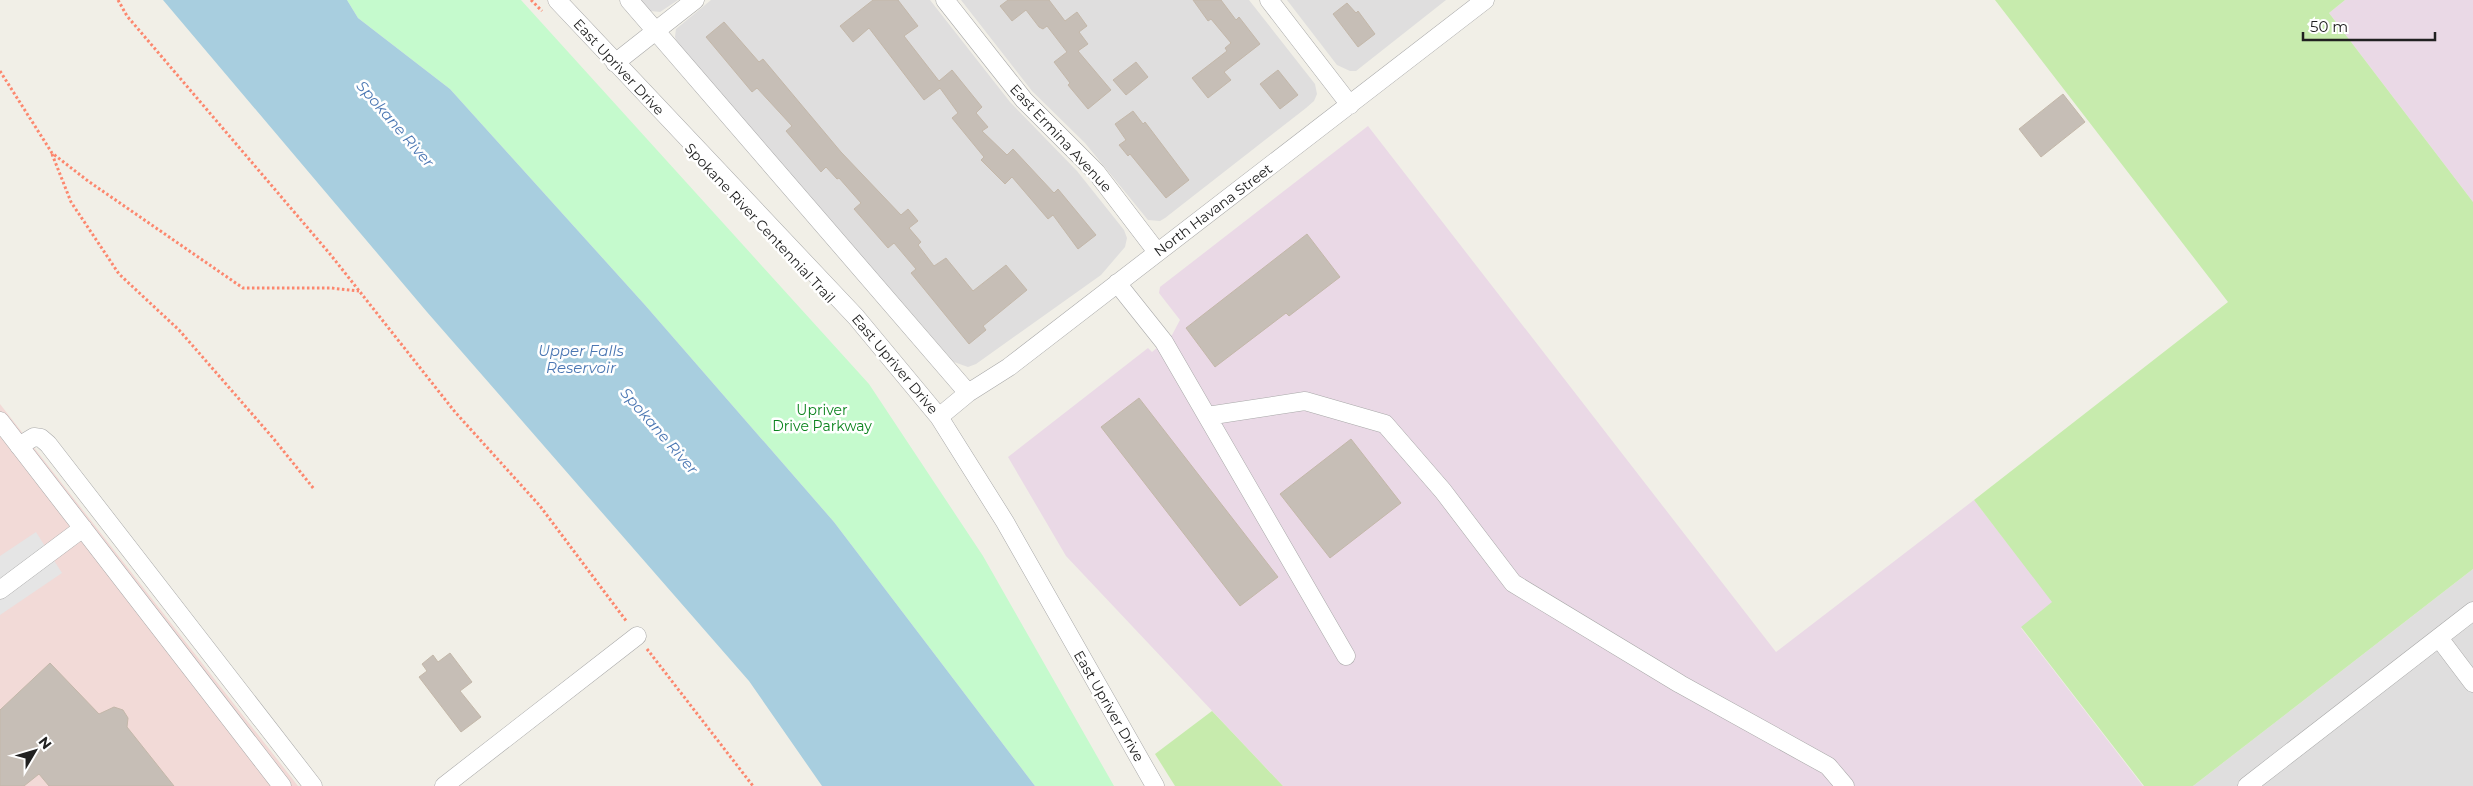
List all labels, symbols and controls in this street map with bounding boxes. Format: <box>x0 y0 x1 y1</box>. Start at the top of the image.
scale bar <box>2303 10 2436 42</box>
street label: East Upriver Drive <box>570 15 668 119</box>
text: 50 m <box>2310 17 2348 36</box>
water label: Spokane River <box>353 76 439 172</box>
street label: East Ermina Avenue <box>1006 80 1116 196</box>
street label: Spokane River Centennial Trail <box>681 139 839 307</box>
street label: North Havana Street <box>1150 159 1276 260</box>
street label: East Upriver Drive <box>848 310 942 418</box>
water label: Upper Falls Reservoir <box>538 341 625 377</box>
water label: Spokane River <box>617 383 703 479</box>
park label: Upriver Drive Parkway <box>772 401 872 435</box>
street label: East Upriver Drive <box>1070 647 1148 765</box>
north arrow <box>10 726 60 776</box>
text: N <box>35 733 56 753</box>

